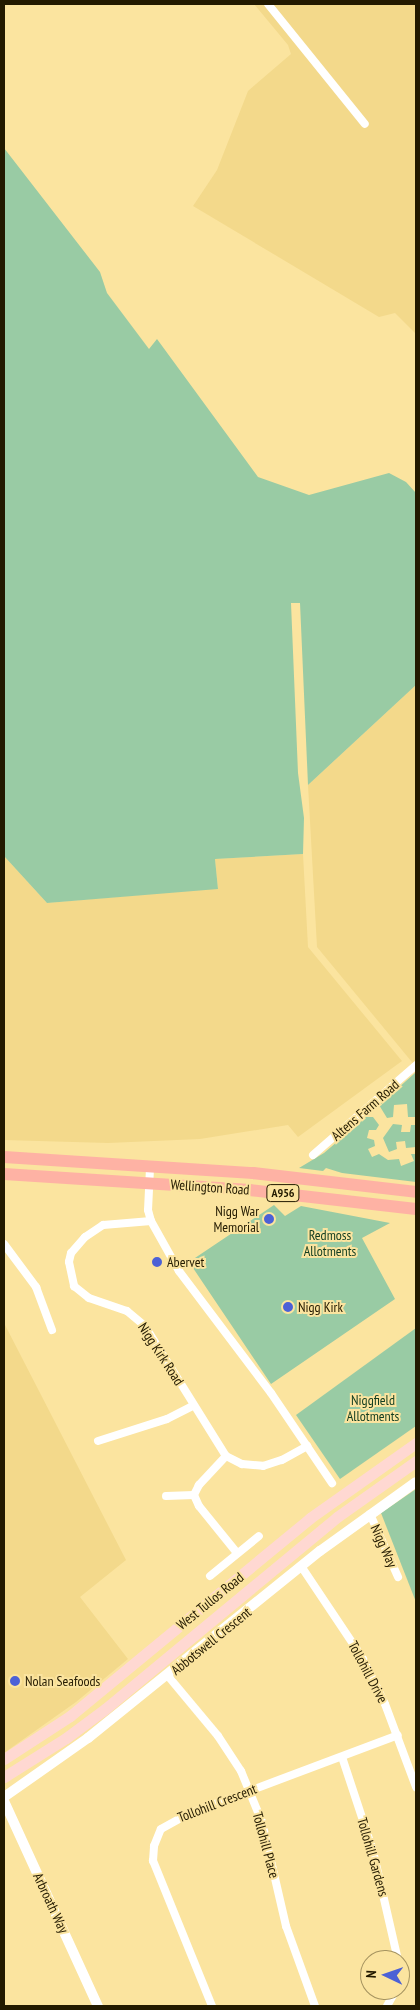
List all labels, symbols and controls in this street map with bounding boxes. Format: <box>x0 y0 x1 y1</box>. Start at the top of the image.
street label: Altens Farm Road <box>328 1076 402 1144</box>
street label: Wellington Road <box>170 1176 250 1198</box>
road number: A956 <box>266 1184 300 1202</box>
place label: Nigg War Memorial <box>213 1203 259 1236</box>
marker: Nigg War Memorial <box>263 1213 275 1225</box>
park label: Redmoss Allotments <box>304 1227 356 1260</box>
place label: Abervet <box>167 1254 204 1270</box>
marker: Abervet <box>151 1256 163 1268</box>
place label: Nigg Kirk <box>298 1299 343 1315</box>
marker: Nigg Kirk <box>282 1301 294 1313</box>
street label: Nigg Kirk Road <box>134 1319 188 1389</box>
park label: Niggfield Allotments <box>347 1392 399 1424</box>
street label: Nigg Way <box>367 1522 401 1570</box>
street label: West Tullos Road <box>173 1569 247 1633</box>
street label: Abbotswell Crescent <box>168 1604 254 1678</box>
street label: Tollohill Drive <box>345 1638 391 1706</box>
place label: Nolan Seafoods <box>25 1673 100 1689</box>
marker: Nolan Seafoods <box>9 1675 21 1687</box>
street label: Tollohill Crescent <box>175 1780 259 1826</box>
street label: Tollohill Place <box>249 1810 283 1880</box>
street label: Tollohill Gardens <box>354 1816 392 1898</box>
street label: Arbroath Way <box>30 1870 72 1936</box>
north arrow <box>360 1950 410 2000</box>
text: N <box>362 1970 380 1979</box>

